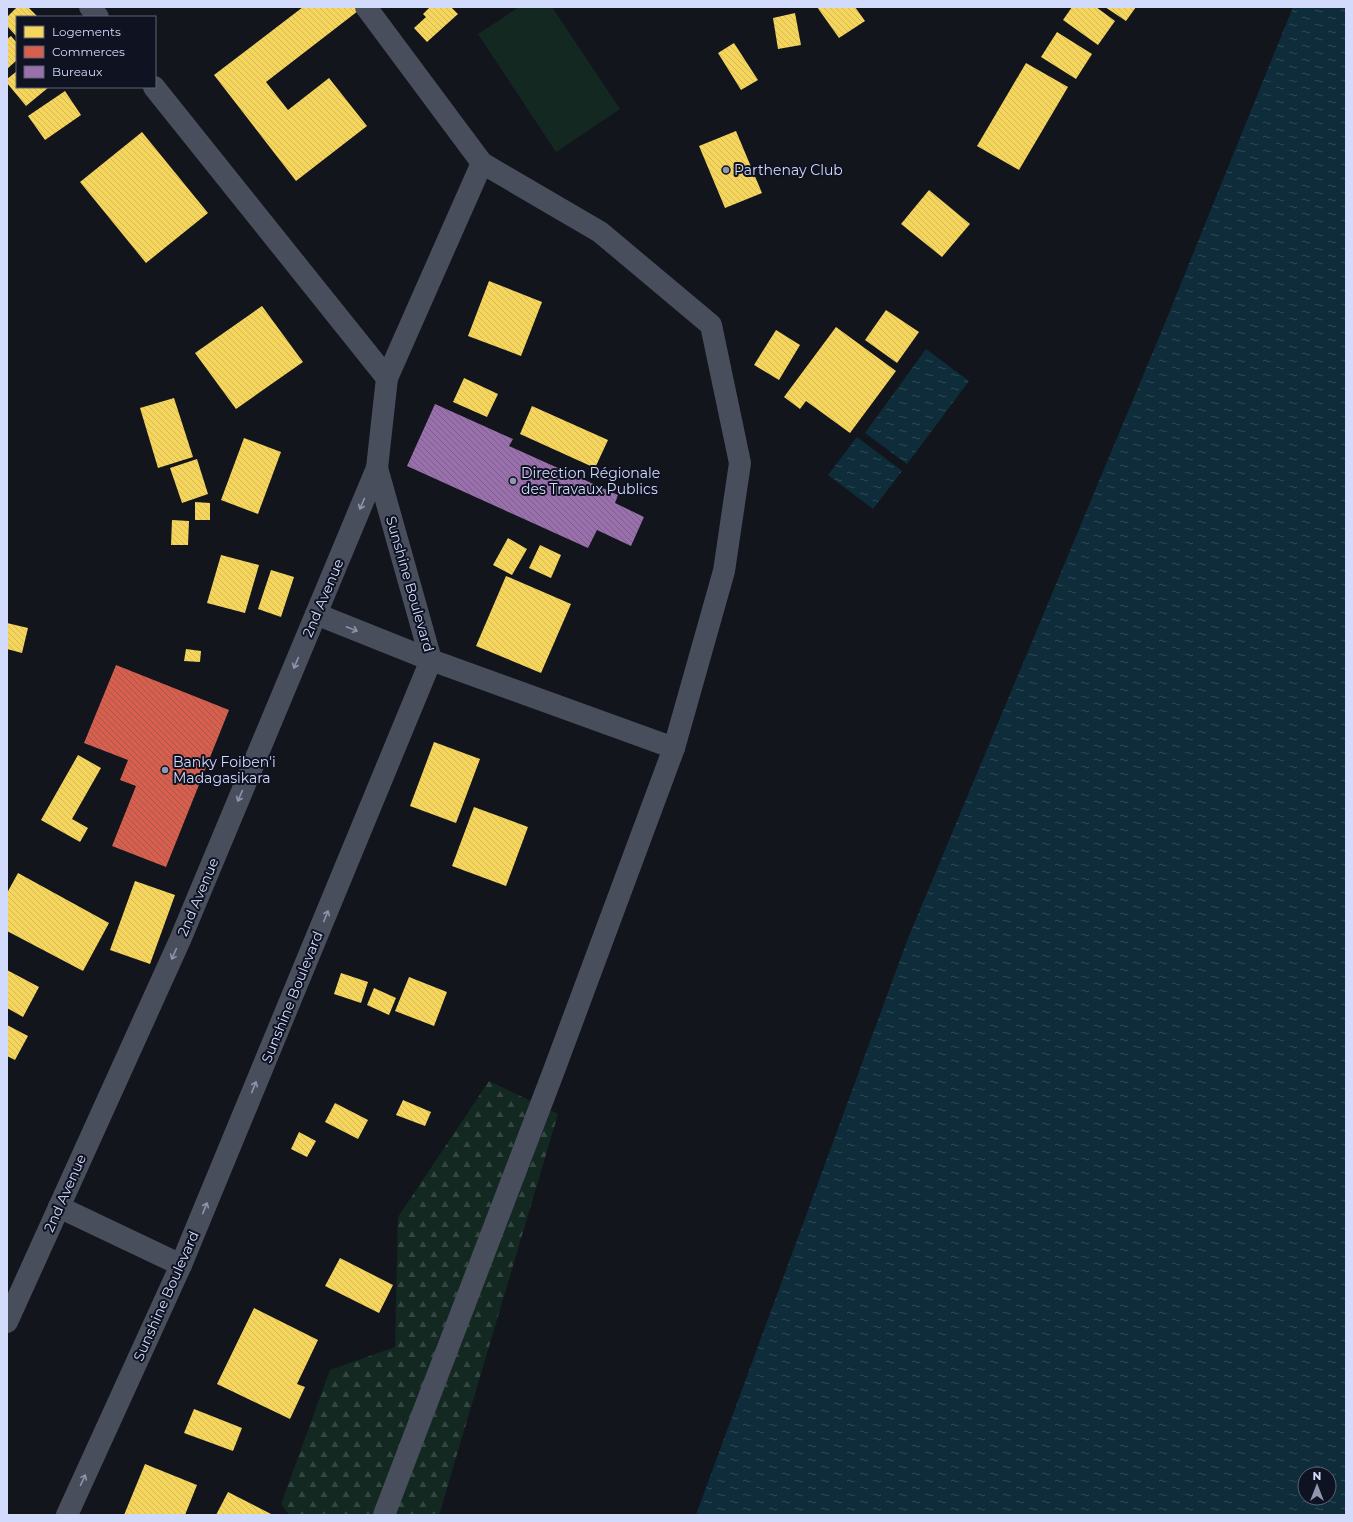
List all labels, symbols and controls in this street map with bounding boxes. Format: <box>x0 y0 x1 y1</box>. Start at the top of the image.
legend <box>16 16 156 88</box>
text: Logements <box>52 24 121 39</box>
text: Commerces <box>52 44 125 59</box>
text: Bureaux <box>52 64 103 79</box>
place label: Parthenay Club <box>734 161 843 179</box>
marker: Parthenay Club <box>721 165 731 175</box>
place label: Direction Régionale des Travaux Publics <box>521 464 660 498</box>
marker: Direction Régionale des Travaux Publics <box>508 476 518 486</box>
one-way arrow <box>358 498 366 510</box>
street label: Sunshine Boulevard <box>382 514 438 654</box>
street label: 2nd Avenue <box>298 556 348 640</box>
one-way arrow <box>346 625 358 633</box>
one-way arrow <box>292 656 299 668</box>
place label: Banky Foiben'i Madagasikara <box>173 753 276 787</box>
marker: Banky Foiben'i Madagasikara <box>160 765 170 775</box>
one-way arrow <box>236 789 244 801</box>
street label: 2nd Avenue <box>173 855 223 939</box>
one-way arrow <box>322 910 330 922</box>
street label: Sunshine Boulevard <box>257 929 327 1065</box>
one-way arrow <box>169 948 177 960</box>
one-way arrow <box>251 1082 259 1094</box>
street label: 2nd Avenue <box>40 1151 90 1235</box>
one-way arrow <box>201 1202 209 1214</box>
street label: Sunshine Boulevard <box>129 1228 203 1364</box>
north arrow <box>1297 1466 1337 1506</box>
text: N <box>1313 1469 1321 1483</box>
one-way arrow <box>80 1474 87 1486</box>

